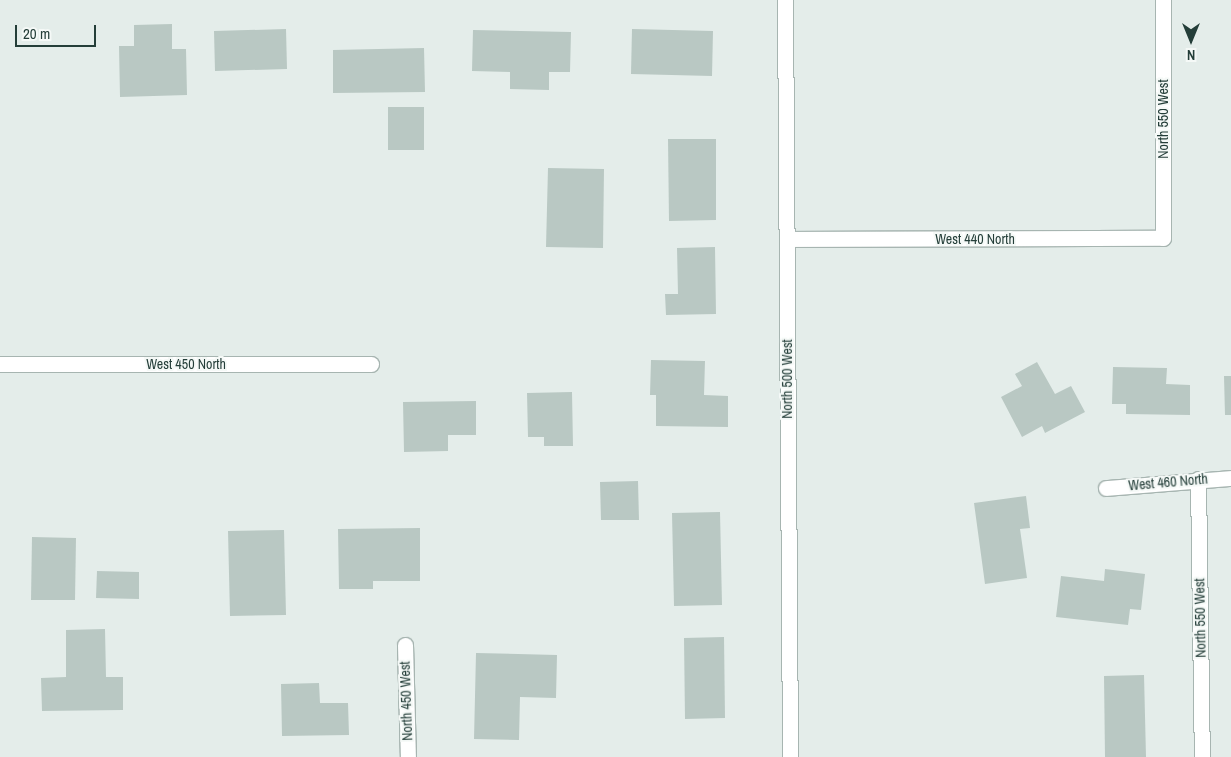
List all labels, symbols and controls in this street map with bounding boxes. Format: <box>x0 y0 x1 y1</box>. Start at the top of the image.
scale bar <box>18 15 99 47</box>
north arrow <box>1166 15 1216 65</box>
text: 20 m <box>23 23 50 44</box>
text: N <box>1187 46 1195 64</box>
street label: North 550 West <box>1155 79 1171 159</box>
street label: West 440 North <box>935 231 1015 247</box>
street label: North 500 West <box>779 339 795 419</box>
street label: West 450 North <box>146 356 226 372</box>
street label: West 460 North <box>1128 470 1208 494</box>
street label: North 550 West <box>1191 578 1209 658</box>
street label: North 450 West <box>396 661 416 741</box>

